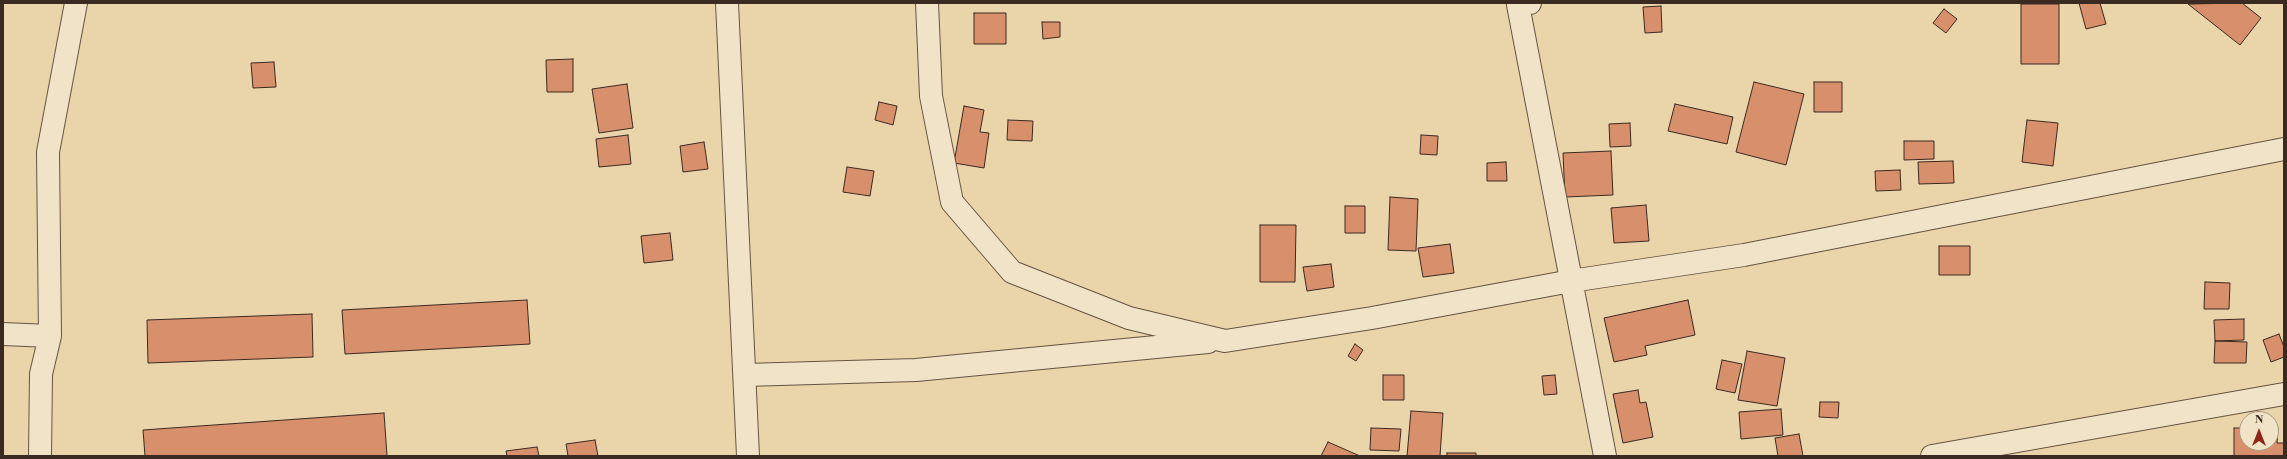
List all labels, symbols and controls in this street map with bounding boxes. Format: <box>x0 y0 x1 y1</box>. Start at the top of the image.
north arrow <box>2239 411 2279 451</box>
text: N <box>2255 413 2263 427</box>

